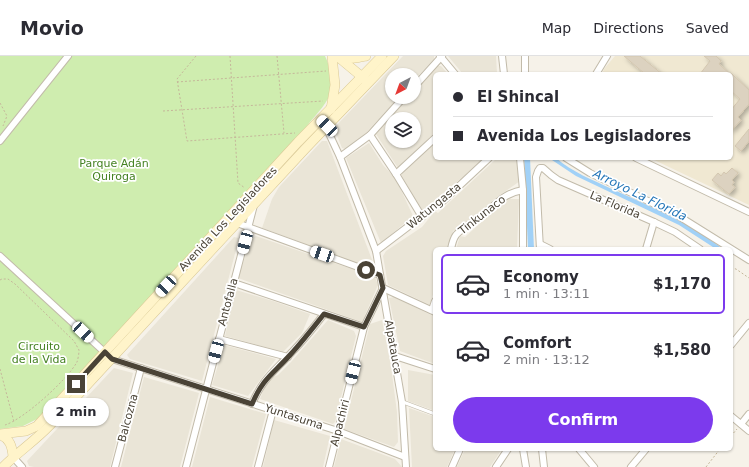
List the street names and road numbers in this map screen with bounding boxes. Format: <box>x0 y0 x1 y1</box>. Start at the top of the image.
street label: Avenida Los Legisladores <box>176 164 280 274</box>
street label: Watungasta <box>404 180 464 232</box>
street label: La Florida <box>588 188 642 222</box>
street label: Tinkunaco <box>455 193 508 238</box>
street label: Antofalla <box>215 277 241 327</box>
street label: Alpatauca <box>382 319 404 375</box>
street label: Balcozna <box>115 392 141 444</box>
street label: Alpachiri <box>328 398 352 448</box>
street label: Yuntasuma <box>262 401 325 433</box>

